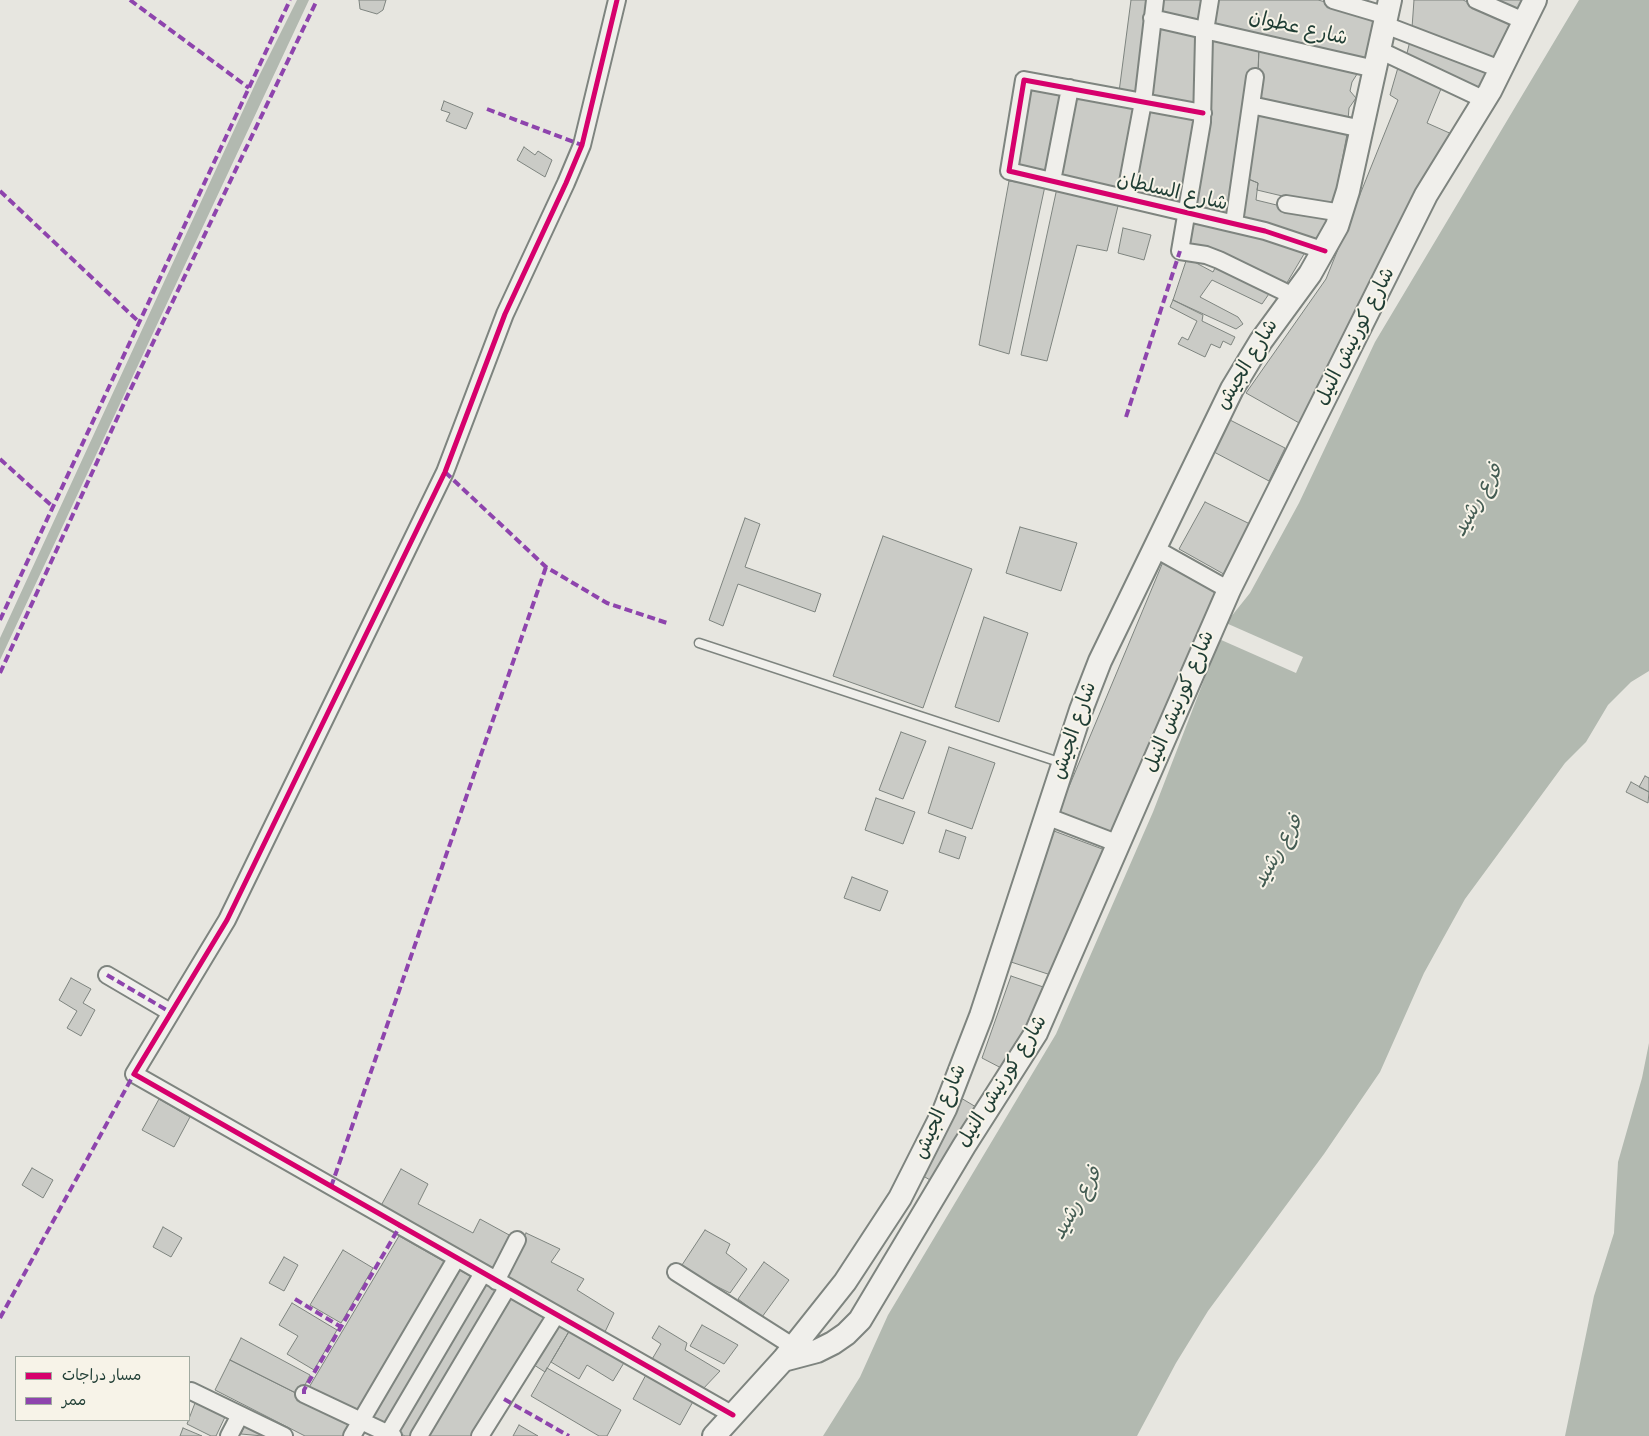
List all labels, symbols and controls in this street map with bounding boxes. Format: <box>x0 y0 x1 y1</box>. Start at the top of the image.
street label: شارع عطوان <box>1246 6 1350 52</box>
street label: شارع السلطان <box>1114 169 1230 217</box>
street label: شارع كورنيش النيل <box>1311 264 1401 410</box>
street label: شارع الجيش <box>1212 315 1284 415</box>
water label: فرع رشيد <box>1448 460 1510 542</box>
street label: شارع كورنيش النيل <box>1139 627 1221 777</box>
street label: شارع الجيش <box>1047 679 1103 783</box>
water label: فرع رشيد <box>1248 811 1310 893</box>
street label: شارع كورنيش النيل <box>953 1011 1053 1153</box>
street label: شارع الجيش <box>909 1061 973 1163</box>
water label: فرع رشيد <box>1047 1163 1109 1245</box>
legend <box>15 1356 190 1421</box>
text: مسار دراجات <box>62 1366 141 1386</box>
text: ممر <box>62 1391 86 1411</box>

